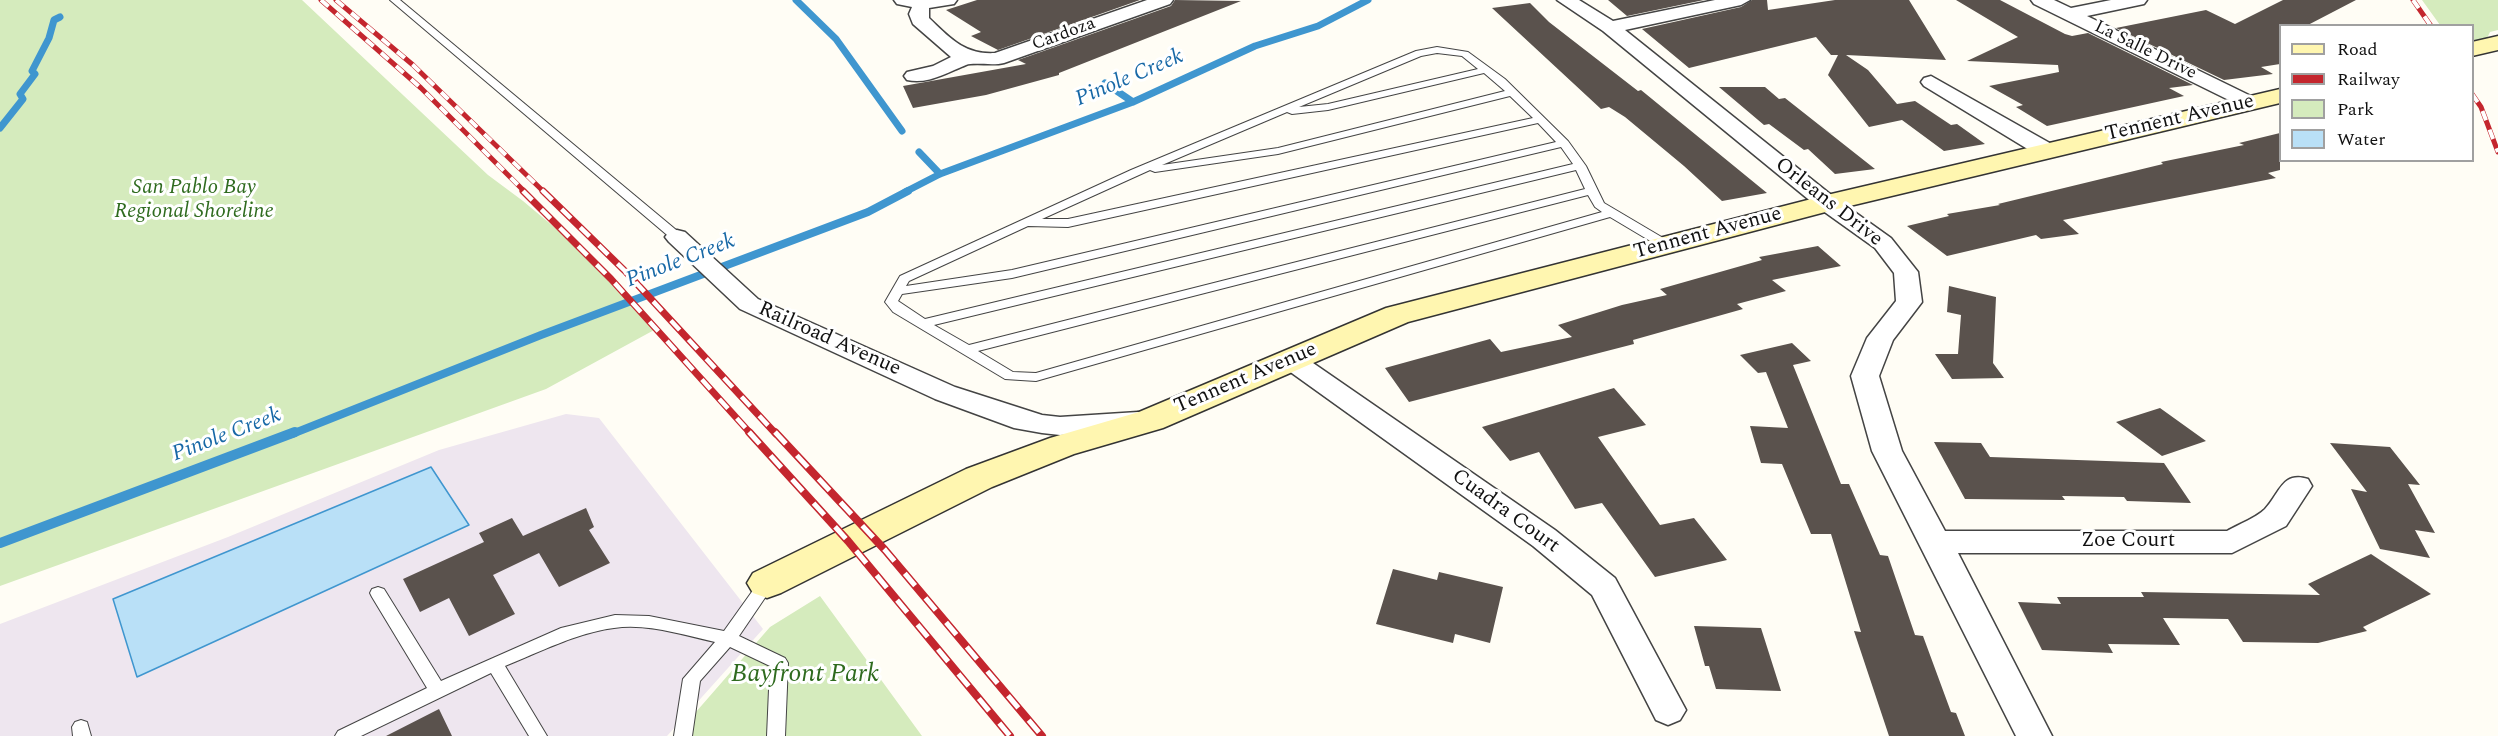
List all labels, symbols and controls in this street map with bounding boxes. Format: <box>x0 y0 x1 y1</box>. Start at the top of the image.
street label: Cardoza <box>1029 14 1099 56</box>
street label: La Salle Drive <box>2090 17 2200 85</box>
legend <box>2279 24 2474 162</box>
text: Road <box>2337 36 2378 63</box>
water label: Pinole Creek <box>1072 44 1188 114</box>
text: Railway <box>2337 66 2400 93</box>
street label: Tennent Avenue <box>2103 90 2257 148</box>
text: Park <box>2337 96 2374 123</box>
text: Water <box>2337 126 2385 153</box>
street label: Orleans Drive <box>1769 153 1887 253</box>
park label: San Pablo Bay Regional Shoreline <box>114 176 274 226</box>
street label: Tennent Avenue <box>1631 202 1785 266</box>
water label: Pinole Creek <box>623 229 739 295</box>
street label: Railroad Avenue <box>754 297 904 383</box>
street label: Tennent Avenue <box>1171 338 1321 420</box>
water label: Pinole Creek <box>169 403 285 469</box>
street label: Cuadra Court <box>1446 464 1564 560</box>
street label: Zoe Court <box>2081 529 2175 555</box>
park label: Bayfront Park <box>731 660 879 692</box>

